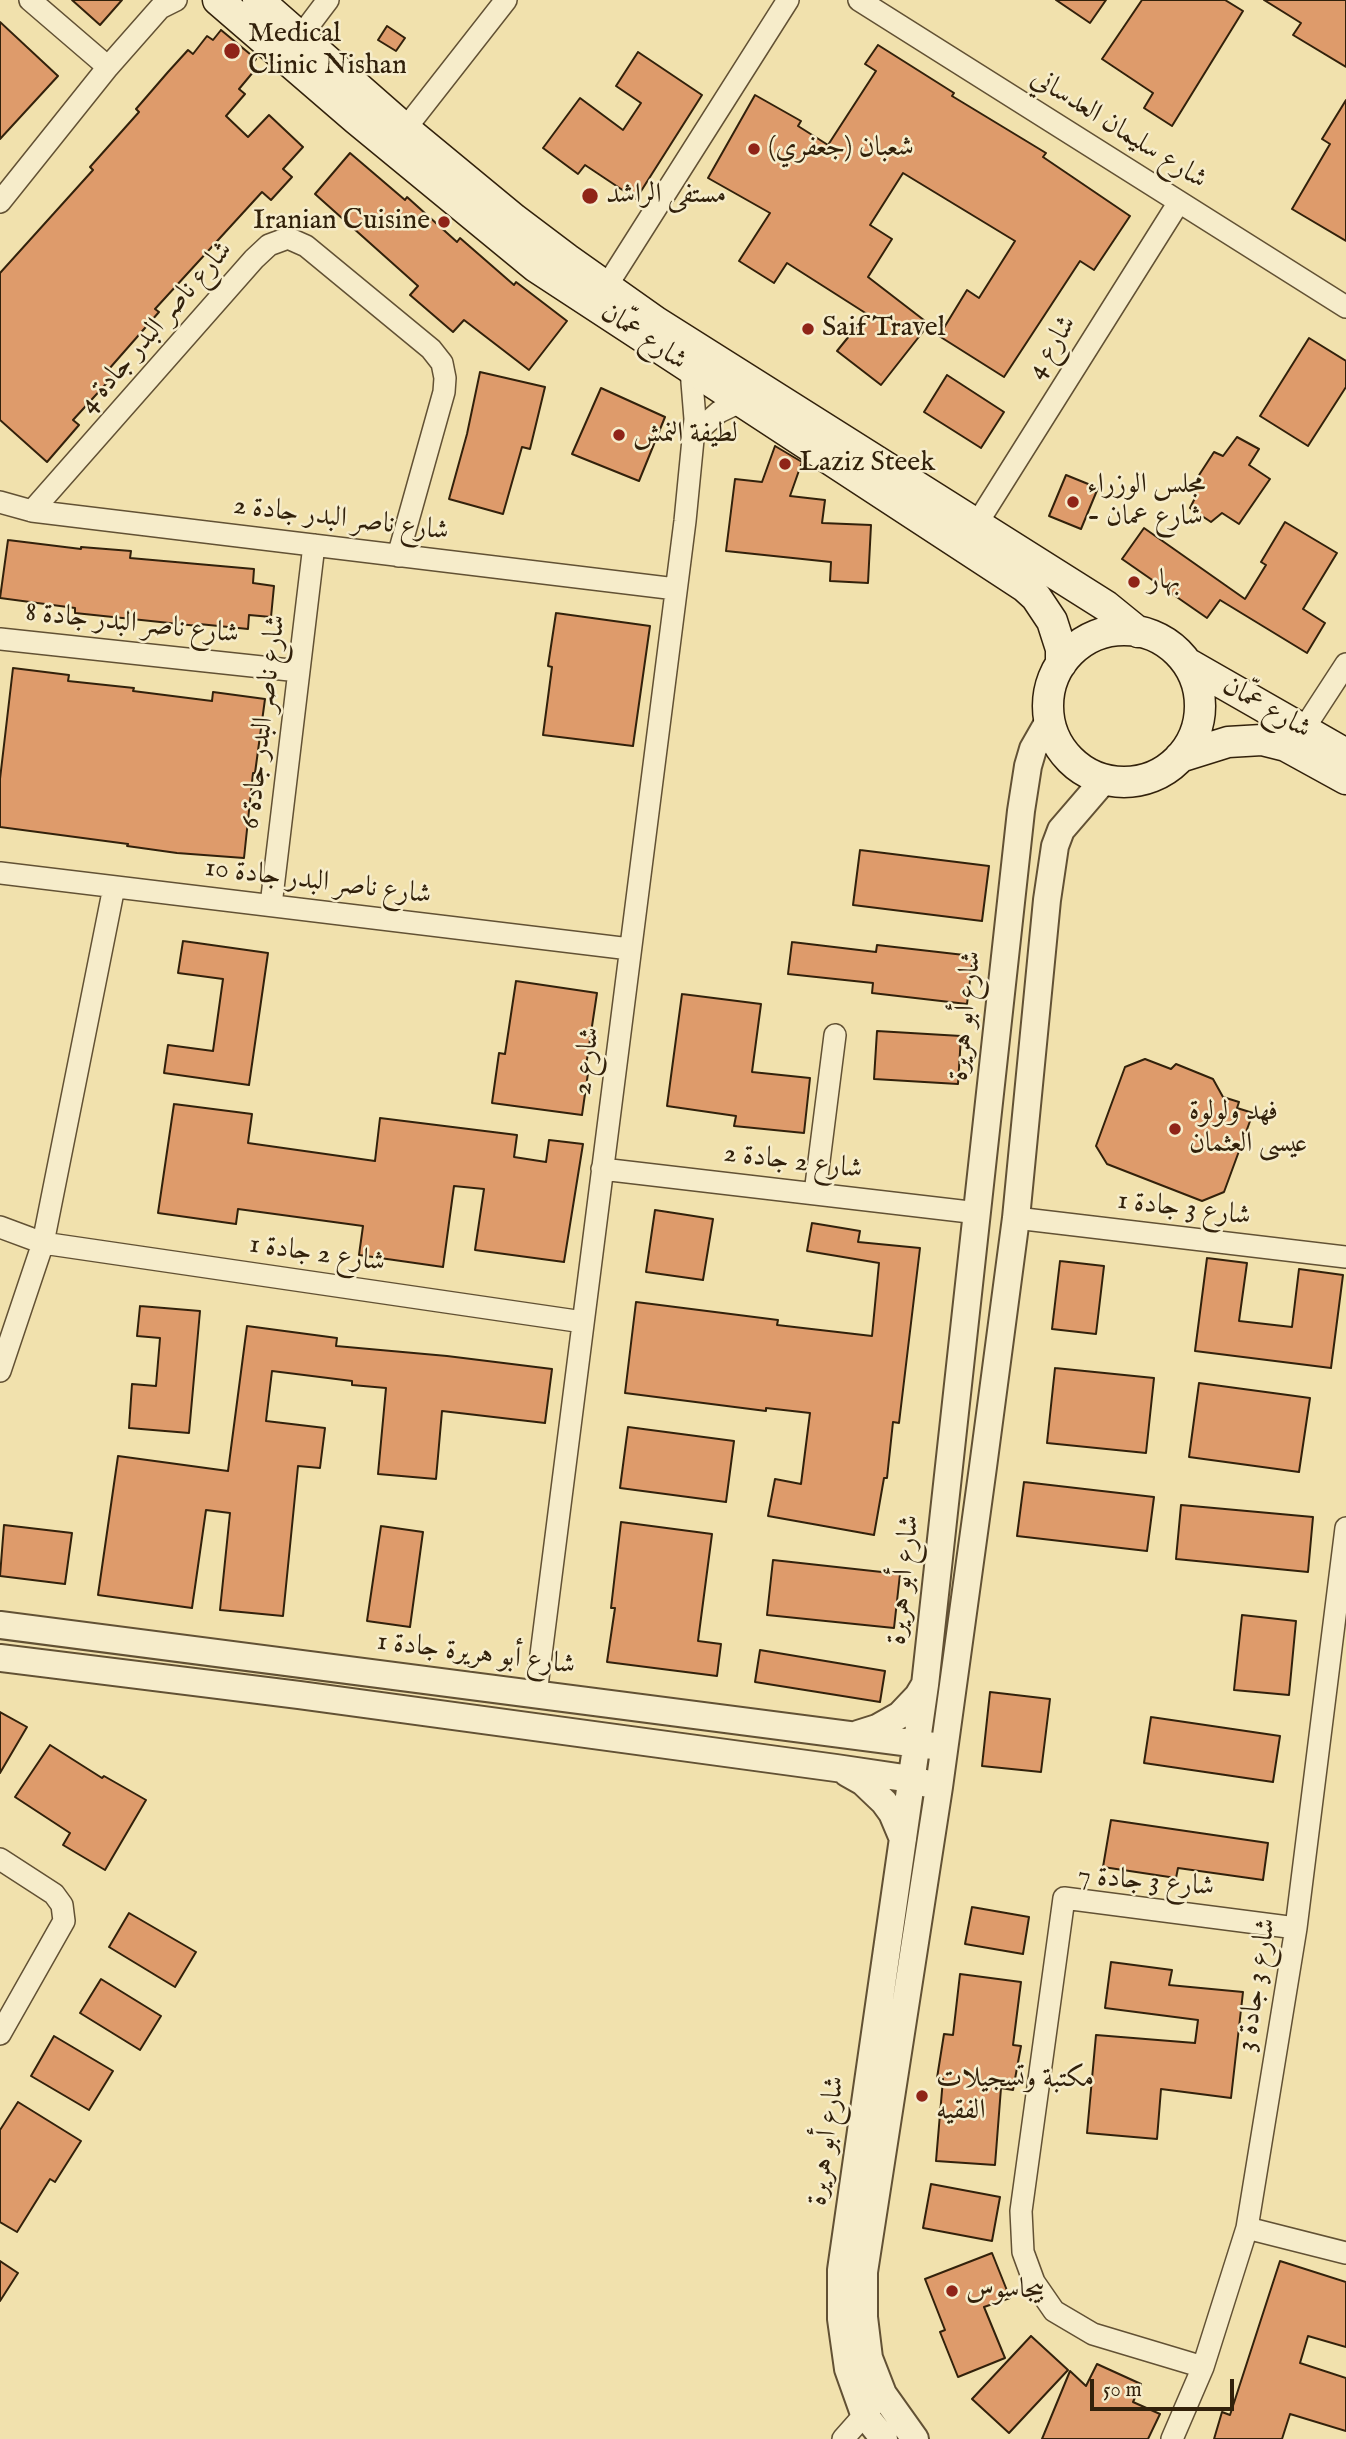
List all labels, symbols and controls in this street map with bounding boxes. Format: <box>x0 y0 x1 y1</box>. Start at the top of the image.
place label: Medical Clinic Nishan <box>248 18 407 84</box>
marker: Medical Clinic Nishan <box>222 41 242 61</box>
street label: شارع سليمان العدساني <box>1024 62 1212 198</box>
place label: شعبان (جعفري) <box>768 132 914 166</box>
marker: شعبان (جعفري) <box>746 141 762 157</box>
place label: مستفى الراشد <box>606 179 726 213</box>
marker: مستفى الراشد <box>580 186 600 206</box>
place label: Iranian Cuisine <box>253 205 430 239</box>
marker: Iranian Cuisine <box>436 214 452 230</box>
street label: شارع ناصر البدر جادة 4 <box>73 235 241 421</box>
street label: شارع عمّان <box>593 297 693 379</box>
street label: شارع 4 <box>1021 310 1085 386</box>
place label: Saif Travel <box>822 312 945 346</box>
marker: Saif Travel <box>800 321 816 337</box>
place label: لطيفة النمش <box>633 418 738 452</box>
marker: لطيفة النمش <box>611 427 627 443</box>
place label: Laziz Steek <box>799 447 935 481</box>
marker: Laziz Steek <box>777 456 793 472</box>
place label: مجلس الوزراء - شارع عمان <box>1087 469 1206 535</box>
street label: شارع ناصر البدر جادة 2 <box>231 490 451 550</box>
marker: مجلس الوزراء - شارع عمان <box>1065 494 1081 510</box>
place label: بهار <box>1148 565 1180 599</box>
marker: بهار <box>1126 574 1142 590</box>
street label: شارع ناصر البدر جادة 8 <box>24 597 240 653</box>
street label: شارع ناصر البدر جادة 6 <box>235 613 295 831</box>
street label: شارع عمّان <box>1216 670 1316 748</box>
street label: شارع ناصر البدر جادة 10 <box>203 852 433 914</box>
street label: شارع أبو هريرة <box>943 949 991 1083</box>
street label: شارع 2 <box>567 1025 609 1097</box>
place label: فهد ولولوة عيسى العثمان <box>1189 1096 1307 1162</box>
marker: فهد ولولوة عيسى العثمان <box>1167 1121 1183 1137</box>
street label: شارع 2 جادة 2 <box>722 1138 864 1188</box>
street label: شارع 3 جادة 1 <box>1115 1185 1253 1235</box>
street label: شارع 2 جادة 1 <box>247 1229 387 1281</box>
street label: شارع أبو هريرة <box>881 1513 929 1647</box>
street label: شارع أبو هريرة جادة 1 <box>375 1626 577 1684</box>
street label: شارع 3 جادة 7 <box>1076 1860 1216 1906</box>
street label: شارع 3 جادة 3 <box>1231 1916 1285 2054</box>
place label: مكتبة وتسجيلات الفقيه <box>936 2063 1094 2129</box>
street label: شارع أبو هريرة <box>802 2074 854 2208</box>
marker: مكتبة وتسجيلات الفقيه <box>914 2088 930 2104</box>
place label: بيجاسوس <box>966 2274 1045 2308</box>
marker: بيجاسوس <box>944 2283 960 2299</box>
scale bar <box>1094 2366 1238 2410</box>
text: 50 m <box>1103 2377 1142 2404</box>

